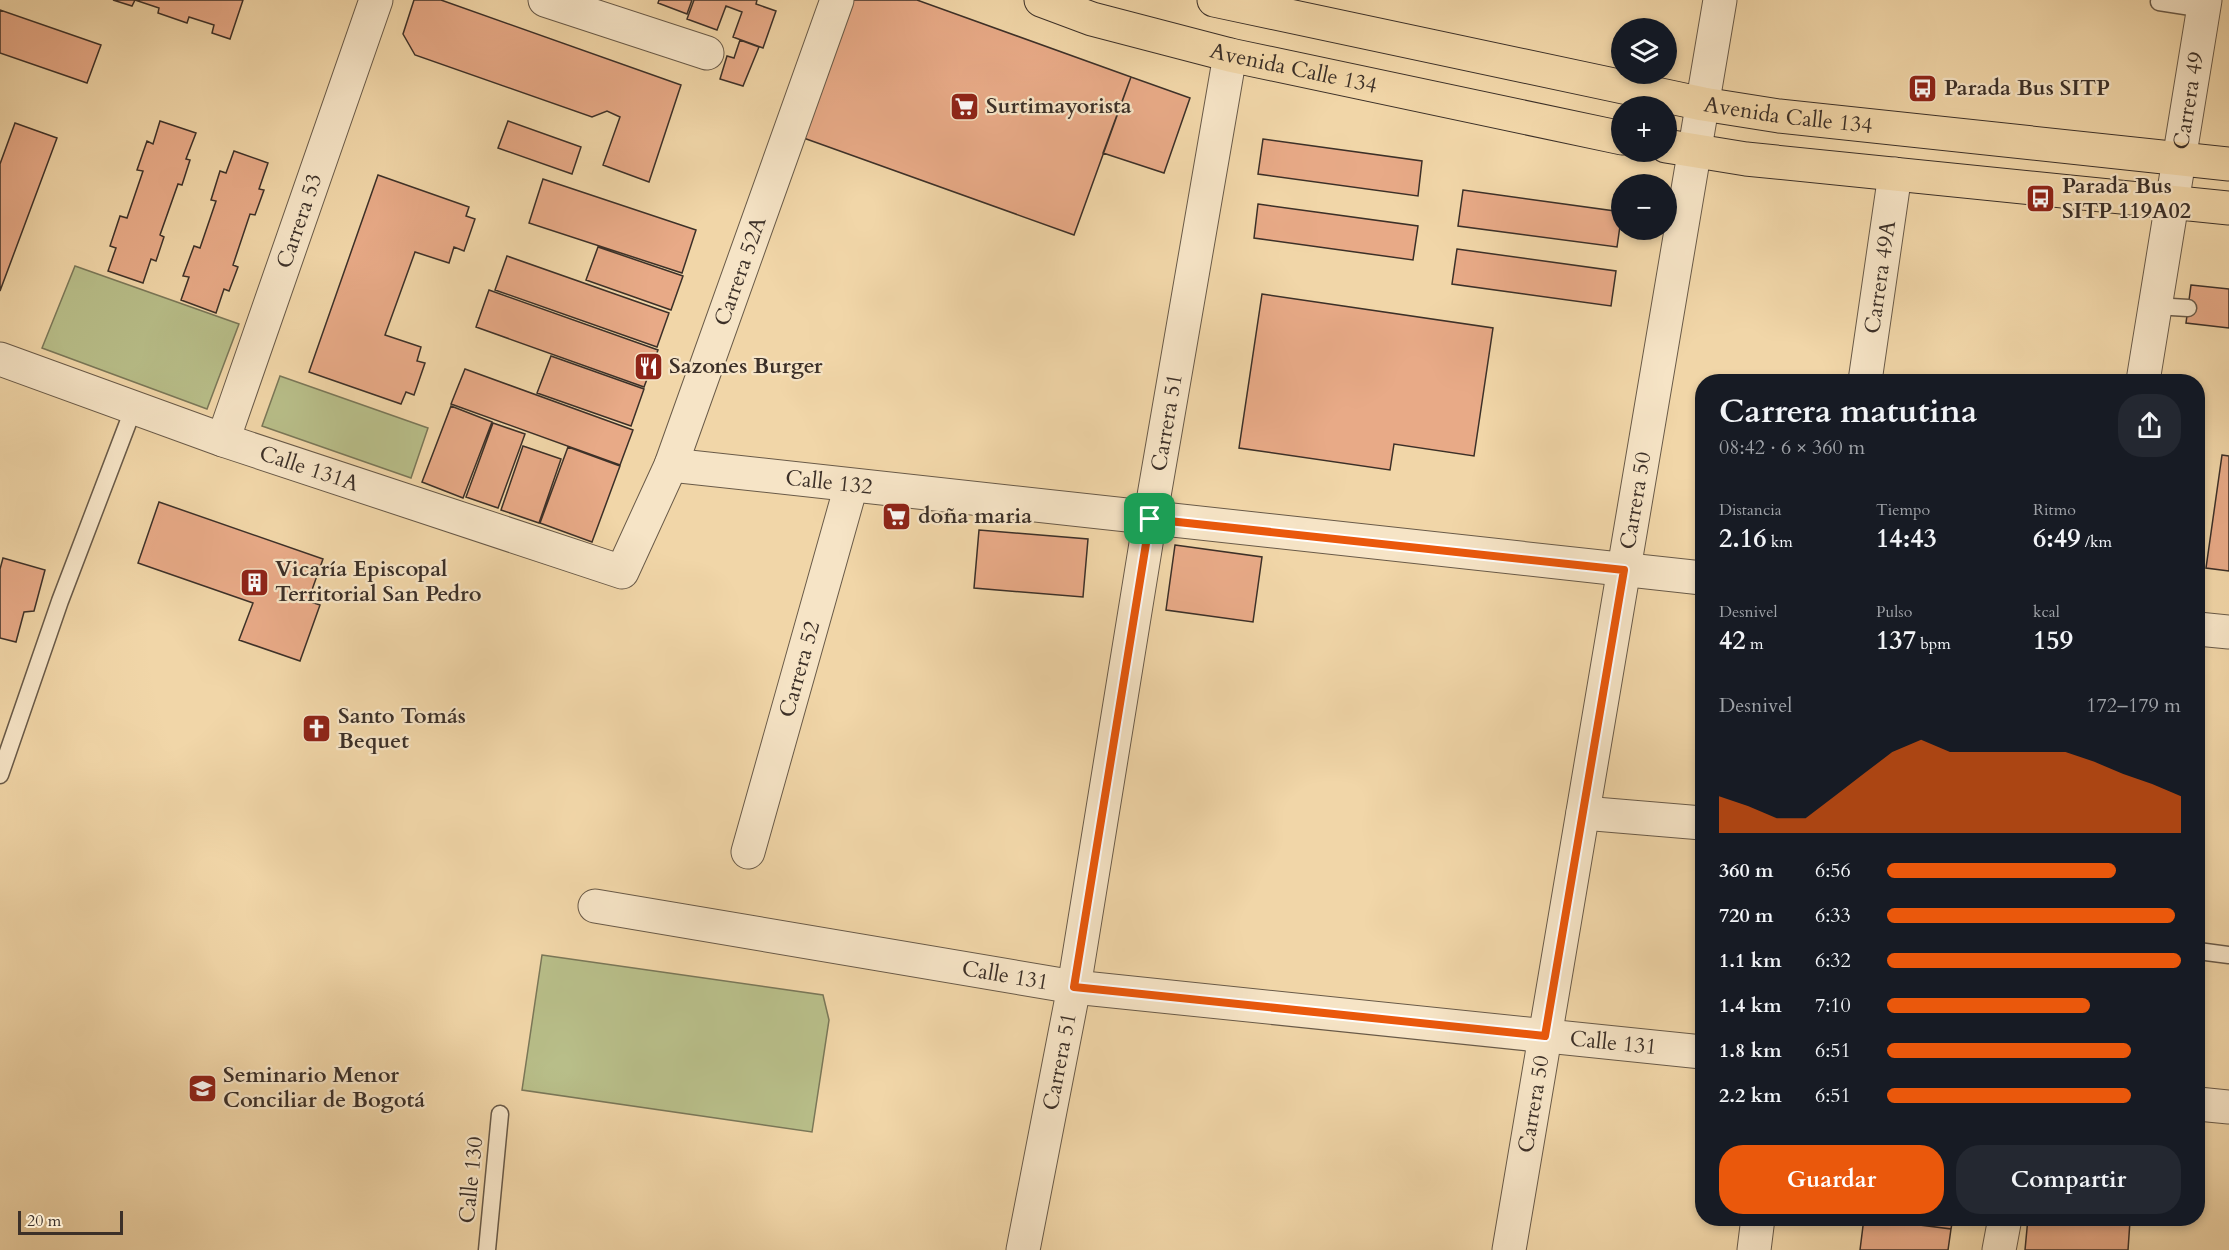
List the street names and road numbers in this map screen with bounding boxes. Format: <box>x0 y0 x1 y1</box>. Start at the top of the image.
street label: Avenida Calle 134 <box>1207 35 1380 101</box>
street label: Carrera 49 <box>2166 50 2211 152</box>
street label: Avenida Calle 134 <box>1702 89 1874 141</box>
street label: Carrera 53 <box>269 169 330 272</box>
street label: Carrera 52A <box>707 212 774 330</box>
street label: Carrera 49A <box>1857 218 1903 336</box>
street label: Carrera 51 <box>1144 371 1190 474</box>
street label: Calle 131A <box>256 438 363 499</box>
street label: Carrera 50 <box>1613 450 1658 552</box>
street label: Calle 132 <box>784 463 874 502</box>
street label: Carrera 52 <box>772 618 827 721</box>
street label: Calle 131 <box>960 953 1051 997</box>
street label: Carrera 51 <box>1035 1010 1084 1113</box>
street label: Calle 131 <box>1568 1023 1658 1062</box>
street label: Carrera 50 <box>1511 1053 1557 1155</box>
street label: Calle 130 <box>452 1135 490 1225</box>

